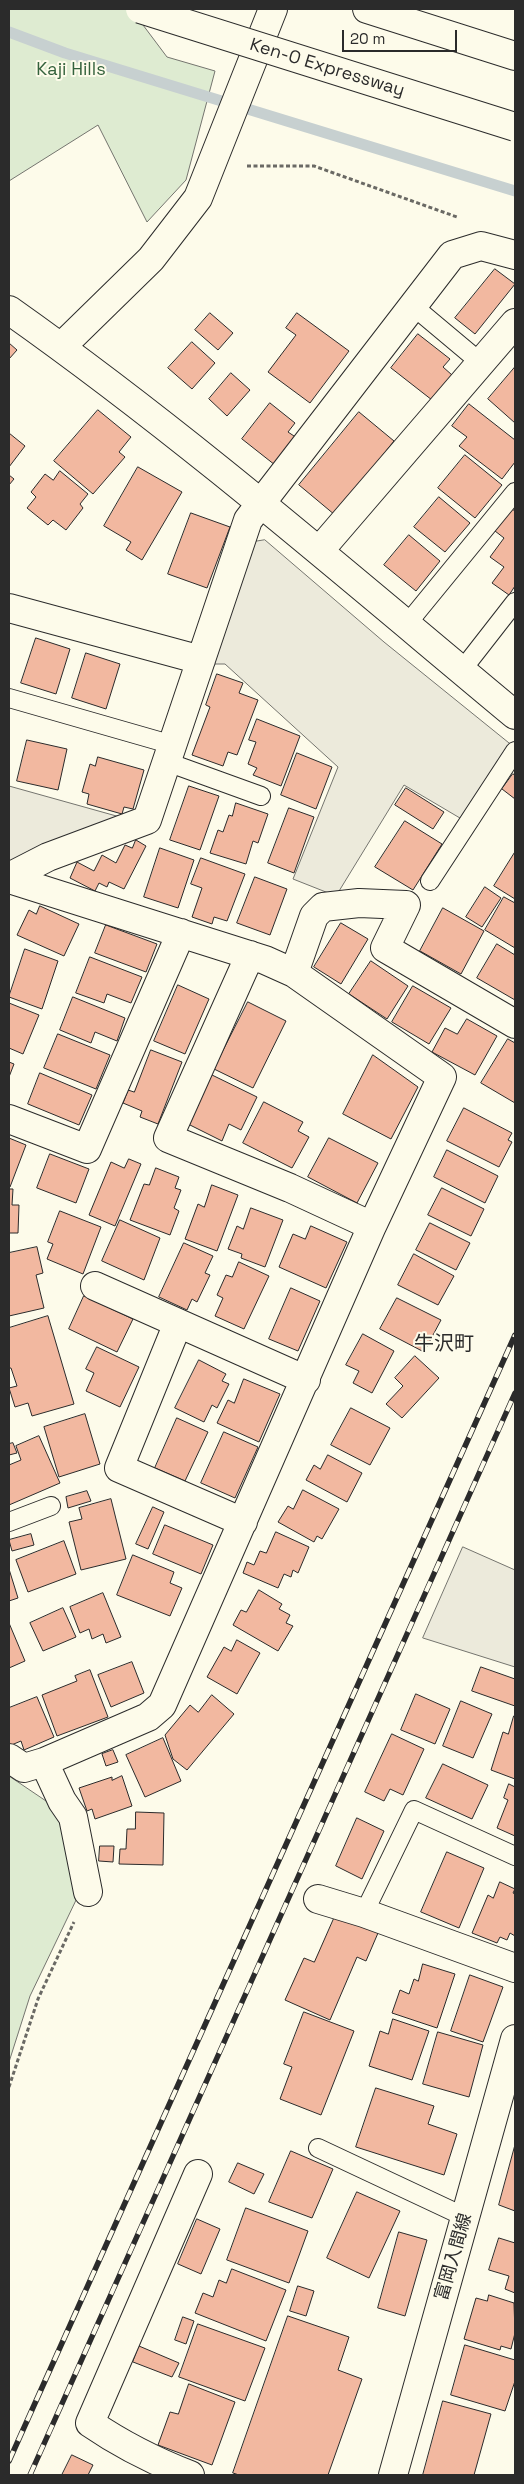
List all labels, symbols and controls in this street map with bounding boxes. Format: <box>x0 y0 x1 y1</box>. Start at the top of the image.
scale bar <box>344 20 459 52</box>
text: 20 m <box>350 29 385 48</box>
street label: Ken-O Expressway <box>247 34 407 102</box>
park label: Kaji Hills <box>36 59 106 81</box>
district label: 牛沢町 <box>414 1333 474 1357</box>
street label: 富岡入間線 <box>431 2211 477 2303</box>

